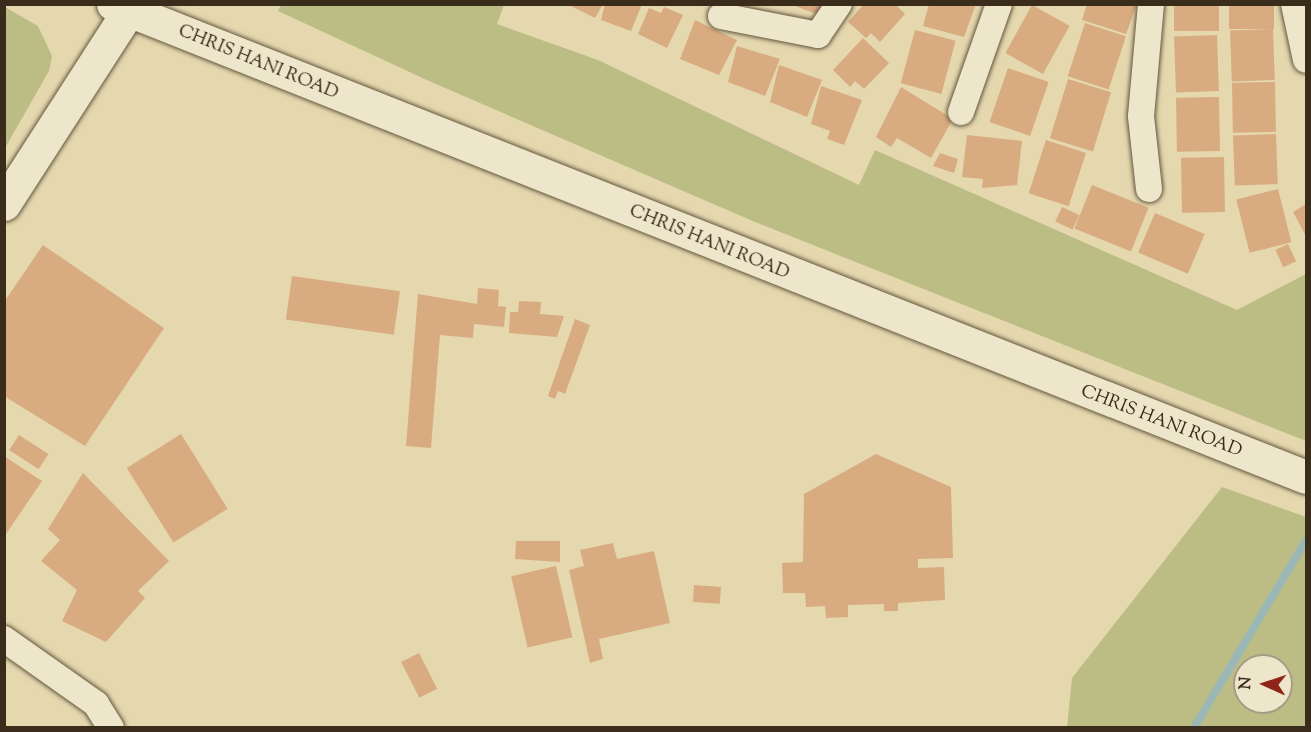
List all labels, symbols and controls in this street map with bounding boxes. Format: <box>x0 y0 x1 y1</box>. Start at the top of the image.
street label: CHRIS HANI ROAD <box>175 21 341 105</box>
street label: CHRIS HANI ROAD <box>626 201 792 285</box>
street label: CHRIS HANI ROAD <box>1077 381 1245 463</box>
north arrow <box>1233 654 1293 714</box>
text: N <box>1235 676 1258 690</box>

